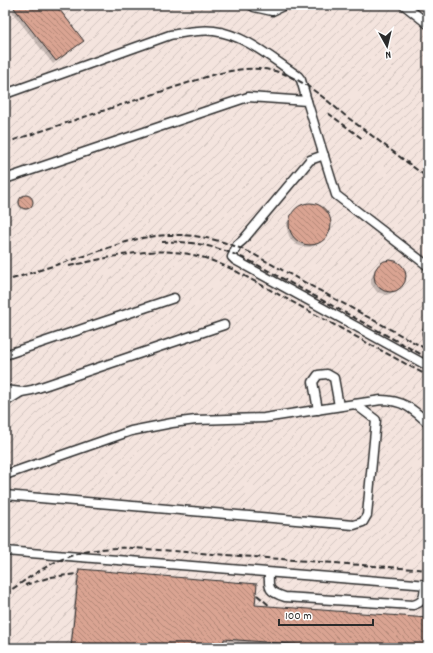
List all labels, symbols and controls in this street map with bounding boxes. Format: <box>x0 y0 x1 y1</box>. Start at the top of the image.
north arrow <box>367 26 407 66</box>
text: N <box>384 46 392 62</box>
scale bar <box>279 601 373 627</box>
text: 100 m <box>285 608 312 625</box>

